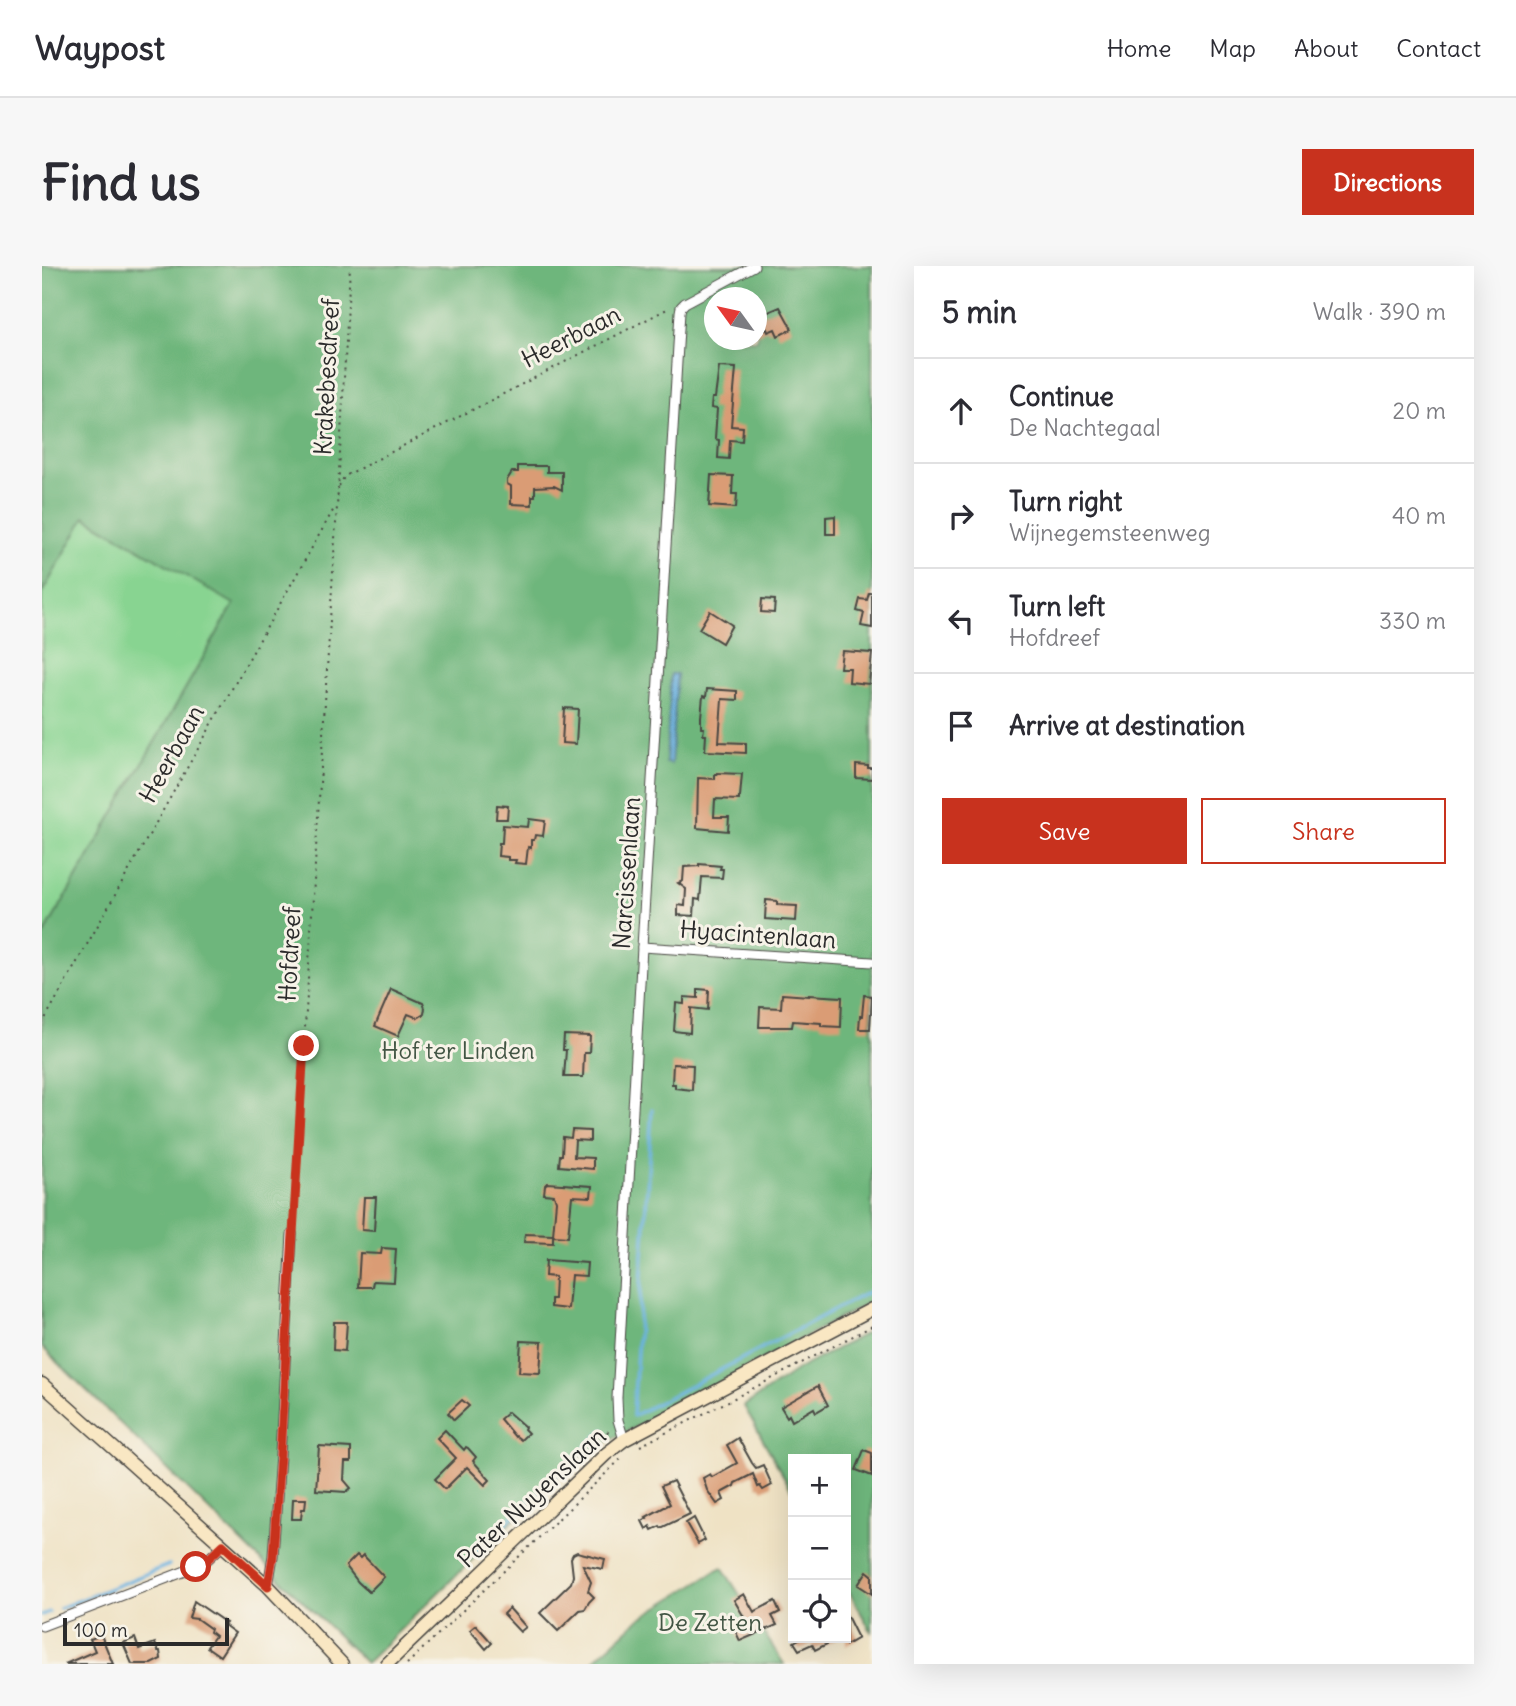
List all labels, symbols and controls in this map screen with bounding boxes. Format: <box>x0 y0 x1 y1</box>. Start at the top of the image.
text: Waypost <box>35 27 165 69</box>
text: Home <box>1107 33 1171 63</box>
text: Map <box>1209 33 1256 63</box>
text: About <box>1294 33 1358 63</box>
text: Contact <box>1396 33 1481 63</box>
button: Directions <box>1302 149 1474 215</box>
text: Find us <box>42 152 200 213</box>
north arrow <box>704 287 767 350</box>
text: 5 min <box>942 293 1017 331</box>
street label: Krakebesdreef <box>307 297 345 456</box>
text: Walk · 390 m <box>1313 297 1446 326</box>
street label: Heerbaan <box>516 298 625 374</box>
text: Continue <box>1009 380 1114 413</box>
icon: ahead <box>942 392 980 430</box>
text: 20 m <box>1393 396 1446 425</box>
text: De Nachtegaal <box>1009 413 1161 442</box>
text: Turn right <box>1009 485 1122 518</box>
icon: right <box>942 497 980 535</box>
text: 40 m <box>1392 501 1446 530</box>
text: Wijnegemsteenweg <box>1009 518 1211 547</box>
text: Turn left <box>1009 590 1105 623</box>
icon: left <box>942 602 980 640</box>
text: 330 m <box>1379 606 1446 635</box>
text: Hofdreef <box>1009 623 1100 652</box>
street label: Heerbaan <box>132 699 210 808</box>
icon: arrive <box>942 707 980 745</box>
text: Arrive at destination <box>1009 709 1245 742</box>
street label: Narcissenlaan <box>606 796 646 950</box>
button: Save <box>942 798 1187 864</box>
button: Share <box>1201 798 1446 864</box>
street label: Hofdreef <box>272 905 307 1002</box>
street label: Hyacintenlaan <box>679 914 838 954</box>
route end <box>288 1030 319 1061</box>
park label: Hof ter Linden <box>381 1035 535 1065</box>
street label: Pater Nuyenslaan <box>451 1421 612 1574</box>
map controls <box>788 1454 851 1643</box>
button: + <box>788 1454 851 1517</box>
button: − <box>788 1517 851 1580</box>
route start <box>180 1551 211 1582</box>
button: locate <box>788 1580 851 1643</box>
park label: De Zetten <box>658 1607 762 1637</box>
scale bar <box>63 1615 229 1647</box>
text: 100 m <box>74 1618 128 1642</box>

